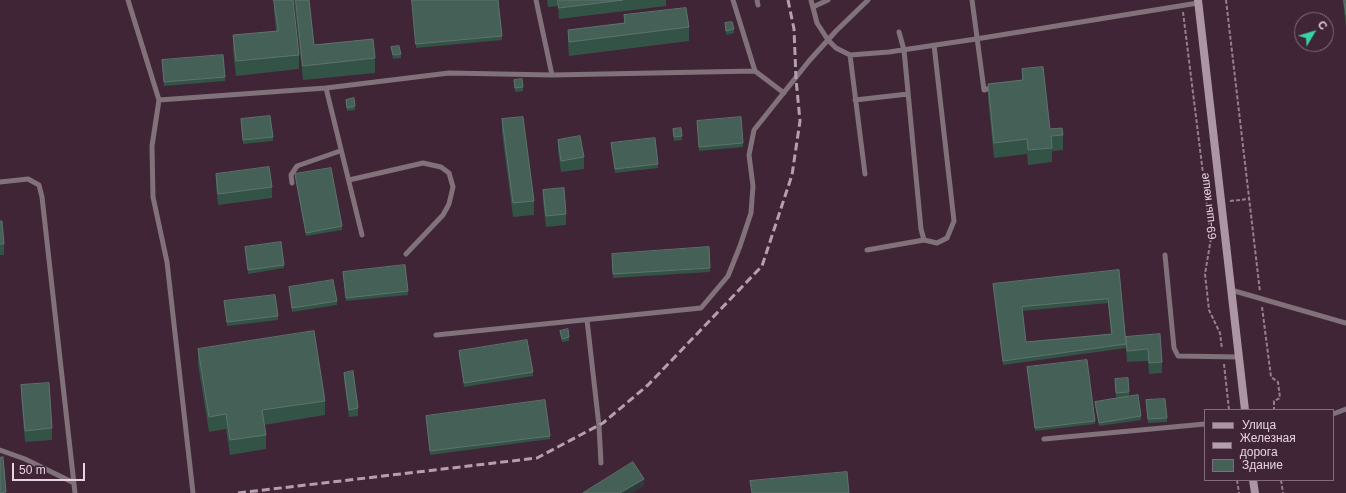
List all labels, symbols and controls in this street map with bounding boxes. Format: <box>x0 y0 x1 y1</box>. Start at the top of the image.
north arrow <box>1294 12 1334 52</box>
text: С <box>1315 18 1330 32</box>
street label: 69-шы көше <box>1198 172 1220 240</box>
legend <box>1204 409 1334 481</box>
text: Улица <box>1242 418 1276 432</box>
text: Железная дорога <box>1240 431 1296 459</box>
scale bar <box>14 455 87 481</box>
text: Здание <box>1242 458 1283 472</box>
text: 50 m <box>19 463 46 477</box>

